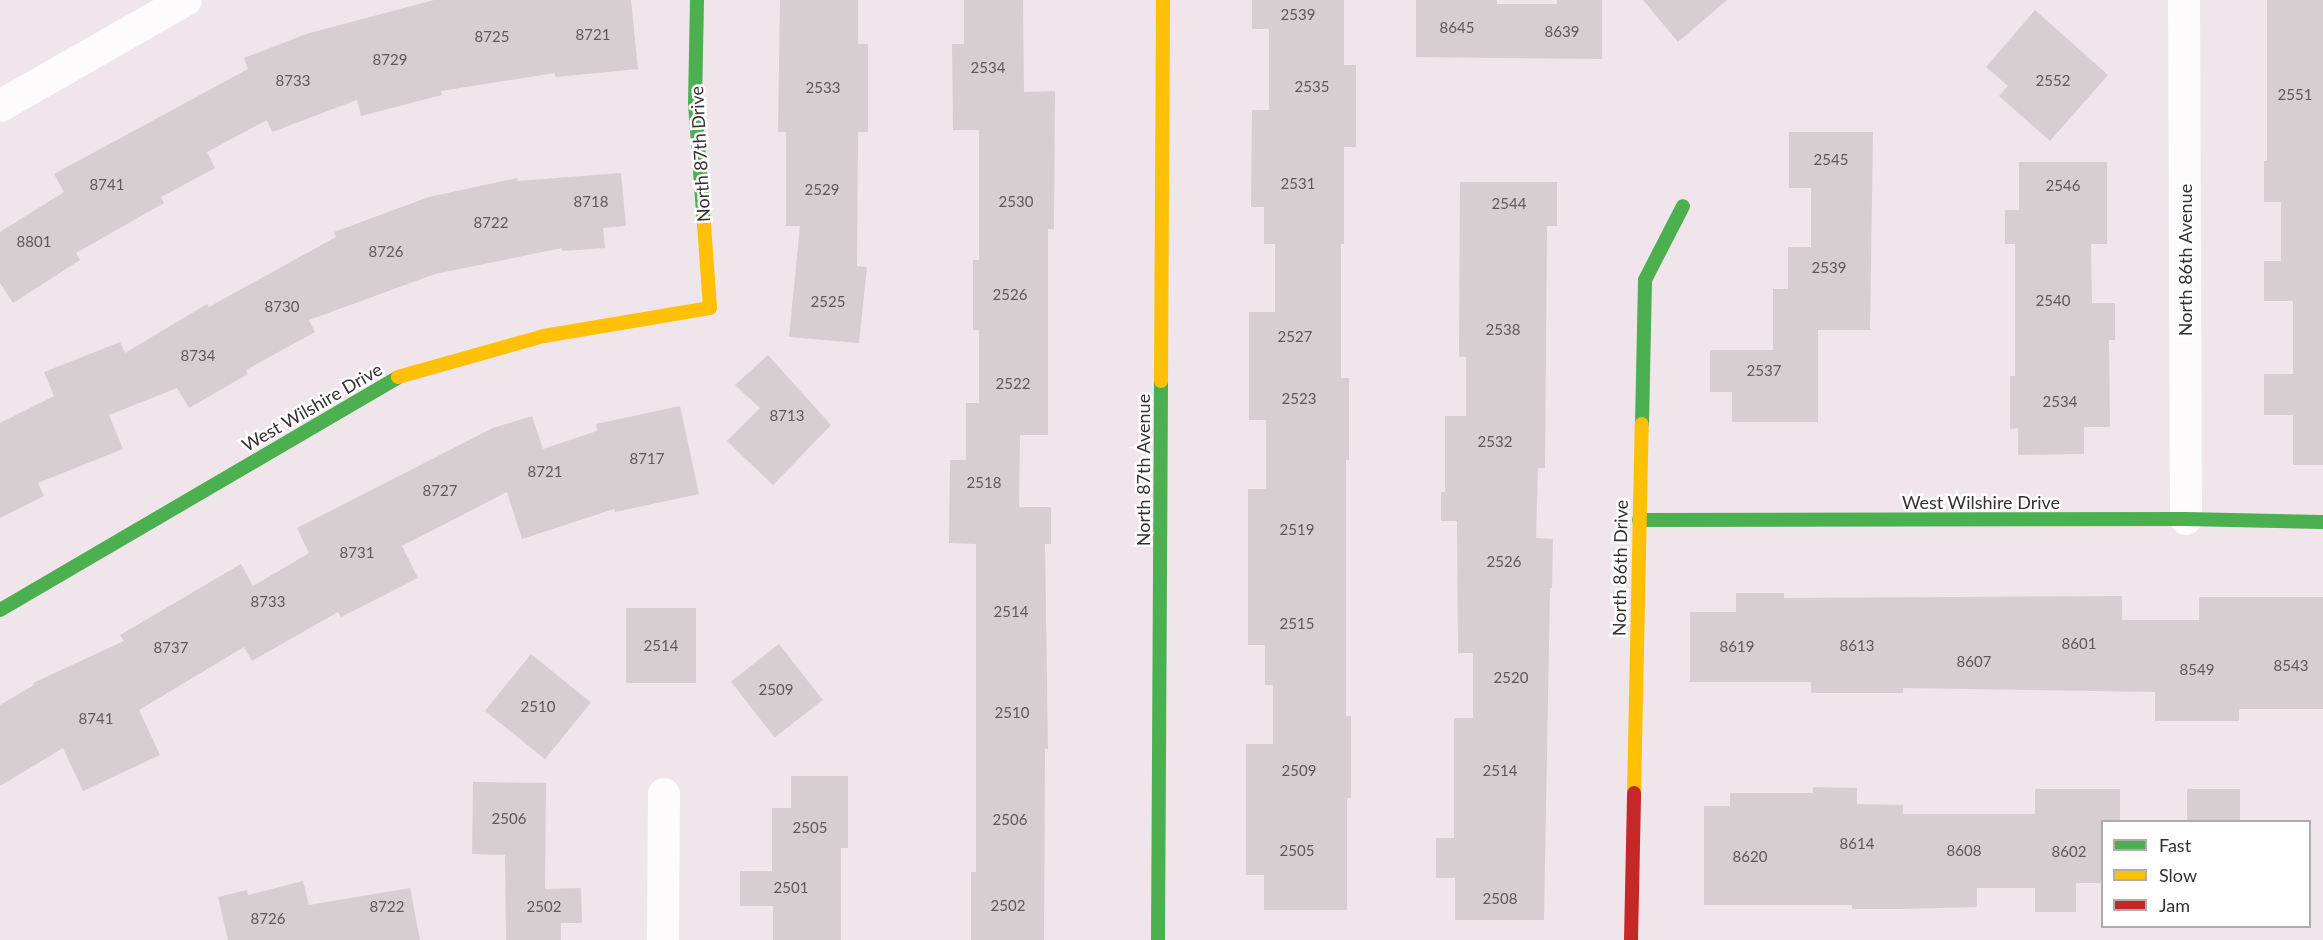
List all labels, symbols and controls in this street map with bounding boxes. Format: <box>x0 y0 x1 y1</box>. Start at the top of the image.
house number: 2539 <box>1281 6 1315 24</box>
house number: 8645 <box>1440 19 1474 37</box>
house number: 8639 <box>1545 23 1579 41</box>
house number: 8721 <box>576 26 610 44</box>
house number: 8725 <box>475 28 509 46</box>
house number: 8729 <box>373 51 407 69</box>
house number: 2534 <box>971 59 1005 77</box>
house number: 8733 <box>276 72 310 90</box>
house number: 2552 <box>2036 72 2070 90</box>
house number: 2535 <box>1295 78 1329 96</box>
house number: 2533 <box>806 79 840 97</box>
street label: North 87th Drive <box>686 85 714 223</box>
house number: 2551 <box>2278 86 2312 104</box>
house number: 2545 <box>1814 151 1848 169</box>
house number: 2531 <box>1281 175 1315 193</box>
house number: 8741 <box>90 176 124 194</box>
house number: 2546 <box>2046 177 2080 195</box>
house number: 2529 <box>805 181 839 199</box>
street label: North 86th Avenue <box>2174 184 2196 336</box>
house number: 8718 <box>574 193 608 211</box>
house number: 2530 <box>999 193 1033 211</box>
house number: 2544 <box>1492 195 1526 213</box>
house number: 8722 <box>474 214 508 232</box>
house number: 8801 <box>17 233 51 251</box>
house number: 8726 <box>369 243 403 261</box>
house number: 2539 <box>1812 259 1846 277</box>
house number: 2526 <box>993 286 1027 304</box>
house number: 2540 <box>2036 292 2070 310</box>
house number: 2525 <box>811 293 845 311</box>
house number: 8730 <box>265 298 299 316</box>
house number: 2538 <box>1486 321 1520 339</box>
house number: 2527 <box>1278 328 1312 346</box>
house number: 8734 <box>181 347 215 365</box>
street label: West Wilshire Drive <box>238 358 386 456</box>
house number: 2537 <box>1747 362 1781 380</box>
house number: 2522 <box>996 375 1030 393</box>
house number: 2523 <box>1282 390 1316 408</box>
house number: 2534 <box>2043 393 2077 411</box>
street label: North 87th Avenue <box>1132 394 1154 546</box>
house number: 8713 <box>770 407 804 425</box>
house number: 2532 <box>1478 433 1512 451</box>
house number: 8717 <box>630 450 664 468</box>
house number: 8721 <box>528 463 562 481</box>
house number: 2518 <box>967 474 1001 492</box>
house number: 8727 <box>423 482 457 500</box>
street label: West Wilshire Drive <box>1902 491 2060 513</box>
street label: North 86th Drive <box>1608 500 1632 636</box>
house number: 2519 <box>1280 521 1314 539</box>
house number: 8731 <box>340 544 374 562</box>
house number: 2526 <box>1487 553 1521 571</box>
house number: 8733 <box>251 593 285 611</box>
house number: 2514 <box>994 603 1028 621</box>
house number: 2515 <box>1280 615 1314 633</box>
house number: 8601 <box>2062 635 2096 653</box>
house number: 2514 <box>644 637 678 655</box>
house number: 8613 <box>1840 637 1874 655</box>
house number: 8619 <box>1720 638 1754 656</box>
house number: 8737 <box>154 639 188 657</box>
house number: 8607 <box>1957 653 1991 671</box>
house number: 8543 <box>2274 657 2308 675</box>
house number: 8549 <box>2180 661 2214 679</box>
house number: 2520 <box>1494 669 1528 687</box>
house number: 2509 <box>759 681 793 699</box>
house number: 2510 <box>521 698 555 716</box>
house number: 2510 <box>995 704 1029 722</box>
house number: 8741 <box>79 710 113 728</box>
house number: 2509 <box>1282 762 1316 780</box>
house number: 2514 <box>1483 762 1517 780</box>
house number: 2506 <box>492 810 526 828</box>
house number: 2506 <box>993 811 1027 829</box>
house number: 2505 <box>793 819 827 837</box>
legend <box>2101 820 2311 928</box>
text: Fast <box>2159 834 2191 856</box>
house number: 8614 <box>1840 835 1874 853</box>
house number: 2505 <box>1280 842 1314 860</box>
house number: 8608 <box>1947 842 1981 860</box>
house number: 8602 <box>2052 843 2086 861</box>
house number: 8620 <box>1733 848 1767 866</box>
text: Slow <box>2159 864 2197 886</box>
house number: 2501 <box>774 879 808 897</box>
house number: 2508 <box>1483 890 1517 908</box>
text: Jam <box>2159 894 2190 916</box>
house number: 2502 <box>991 897 1025 915</box>
house number: 8722 <box>370 898 404 916</box>
house number: 2502 <box>527 898 561 916</box>
house number: 8726 <box>251 910 285 928</box>

